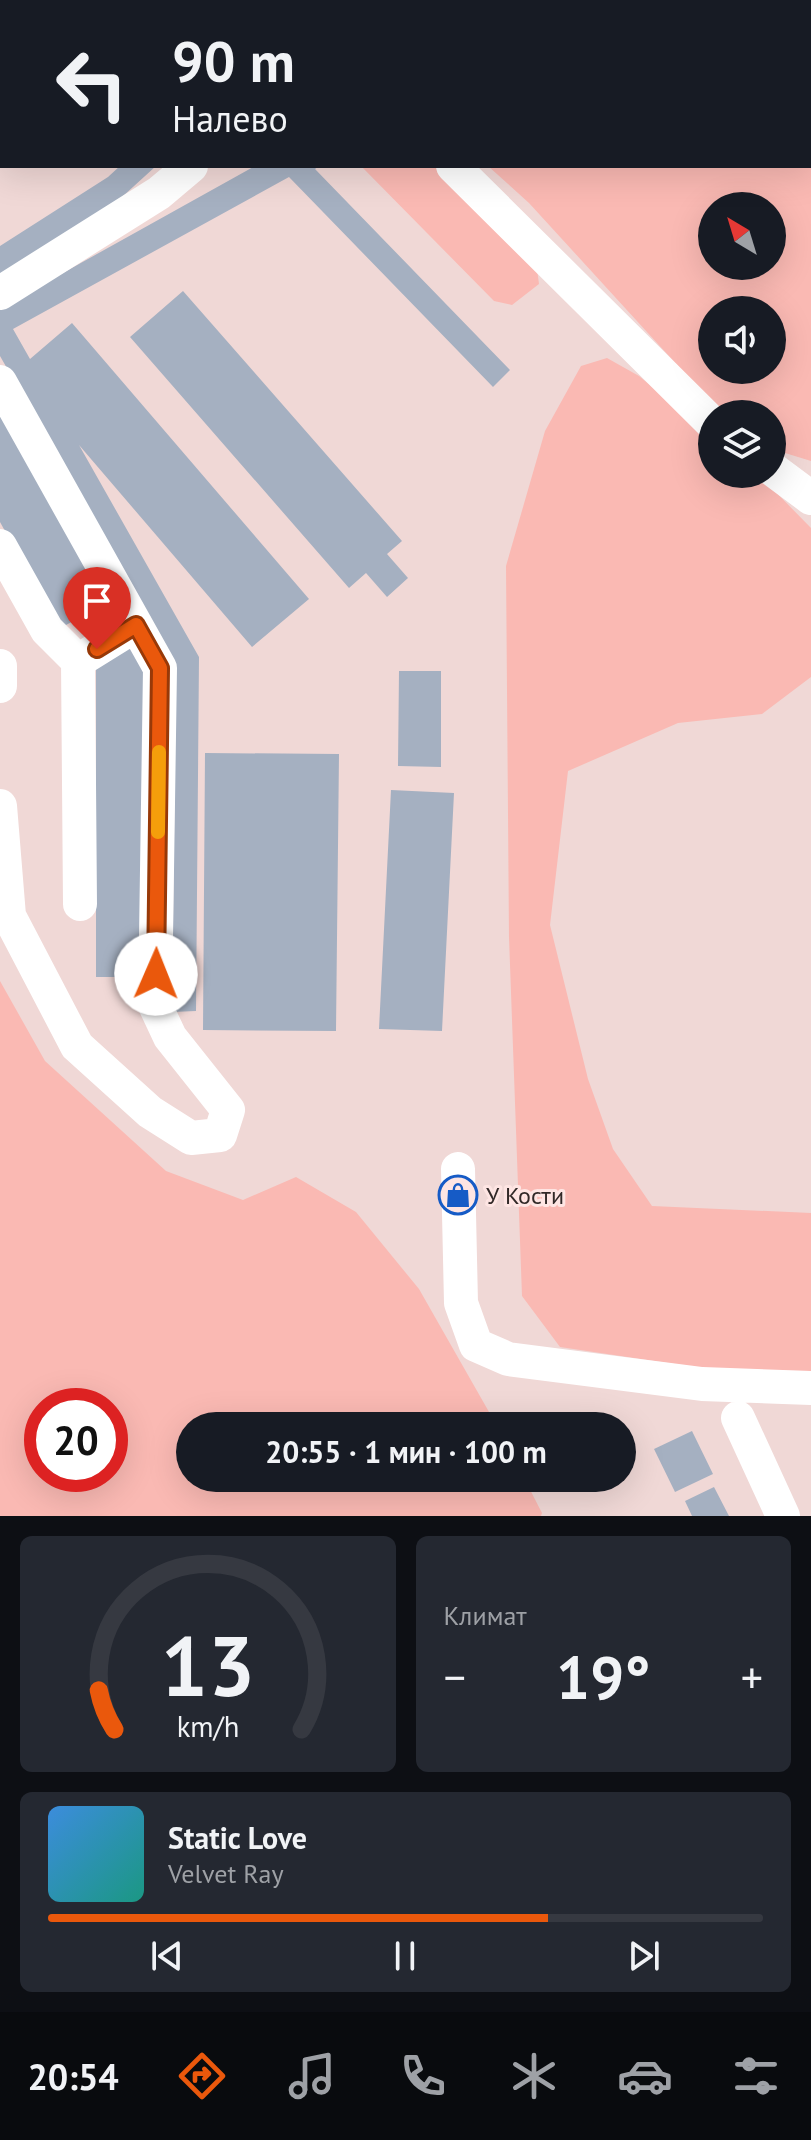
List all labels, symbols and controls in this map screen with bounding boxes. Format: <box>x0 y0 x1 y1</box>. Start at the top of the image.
text: 90 m <box>172 25 295 97</box>
icon: left <box>40 32 144 136</box>
text: Налево <box>172 95 288 142</box>
north arrow <box>698 192 786 280</box>
map controls <box>698 192 786 488</box>
button: sound <box>698 296 786 384</box>
button: layers <box>698 400 786 488</box>
pin <box>63 567 131 649</box>
icon: arrive <box>75 579 119 623</box>
position arrow <box>114 932 198 1016</box>
shop icon: У Кости <box>437 1174 479 1216</box>
place label: У Кости <box>486 1180 564 1211</box>
speed limit sign: 20 <box>24 1388 128 1492</box>
text: 20:55 · 1 мин · 100 m <box>265 1432 547 1471</box>
text: Климат <box>444 1599 527 1632</box>
text: 13 <box>161 1611 255 1719</box>
text: 19° <box>556 1638 650 1716</box>
text: − <box>444 1648 466 1705</box>
text: + <box>741 1648 763 1705</box>
text: km/h <box>176 1708 239 1745</box>
text: Static Love <box>168 1818 307 1857</box>
text: Velvet Ray <box>168 1857 284 1890</box>
icon: previous <box>145 1934 189 1978</box>
icon: pause <box>383 1934 427 1978</box>
icon: next <box>622 1934 666 1978</box>
icon: directions <box>174 2048 230 2104</box>
icon: music <box>284 2048 340 2104</box>
icon: phone <box>395 2048 451 2104</box>
icon: climate <box>506 2048 562 2104</box>
icon: car <box>617 2048 673 2104</box>
icon: filters <box>728 2048 784 2104</box>
text: 20:54 <box>27 2053 119 2100</box>

